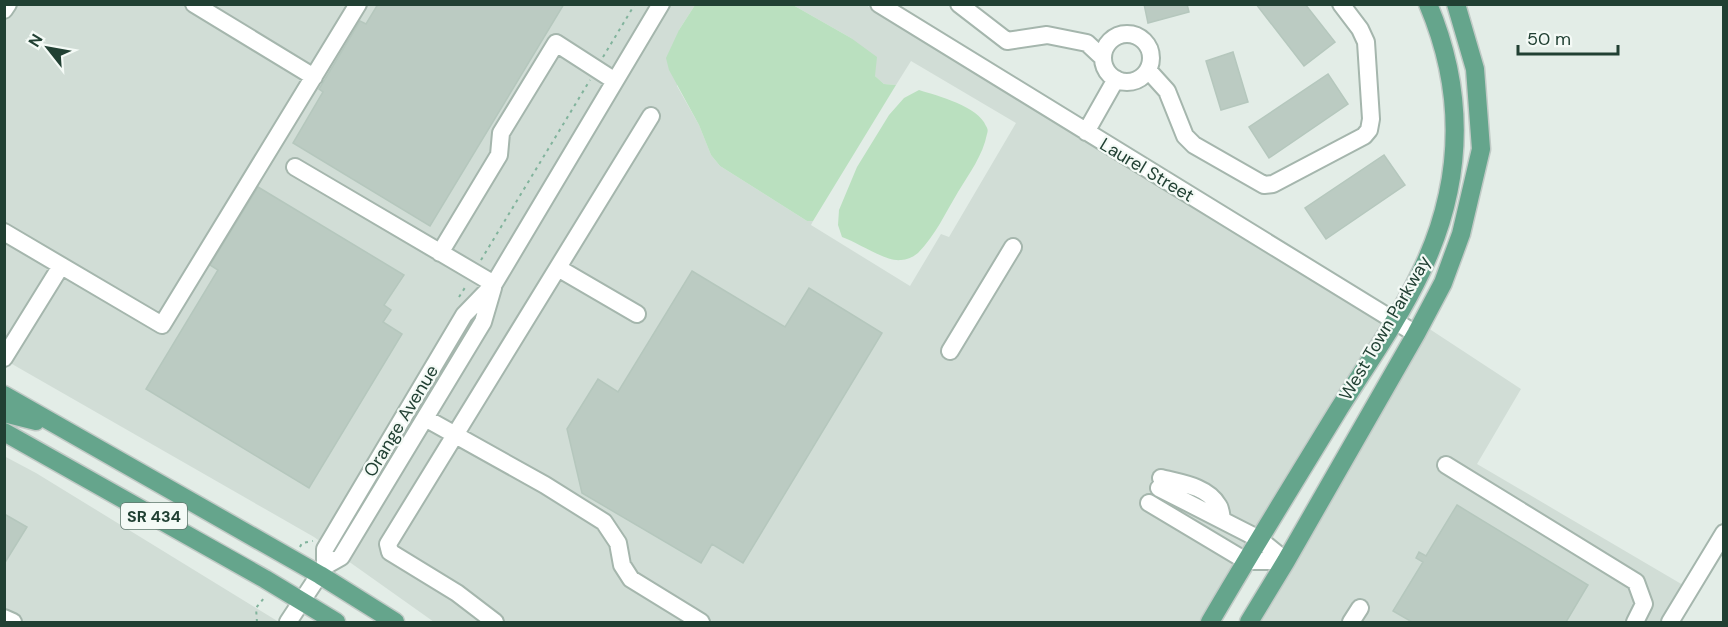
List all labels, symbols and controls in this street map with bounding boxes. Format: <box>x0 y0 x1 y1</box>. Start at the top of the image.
north arrow <box>18 18 78 78</box>
scale bar <box>1518 18 1618 56</box>
text: 50 m <box>1527 27 1571 51</box>
text: N <box>24 30 48 51</box>
street label: Laurel Street <box>1095 132 1199 208</box>
street label: West Town Parkway <box>1334 251 1436 405</box>
street label: Orange Avenue <box>358 361 444 481</box>
road number: SR 434 <box>121 503 187 529</box>

